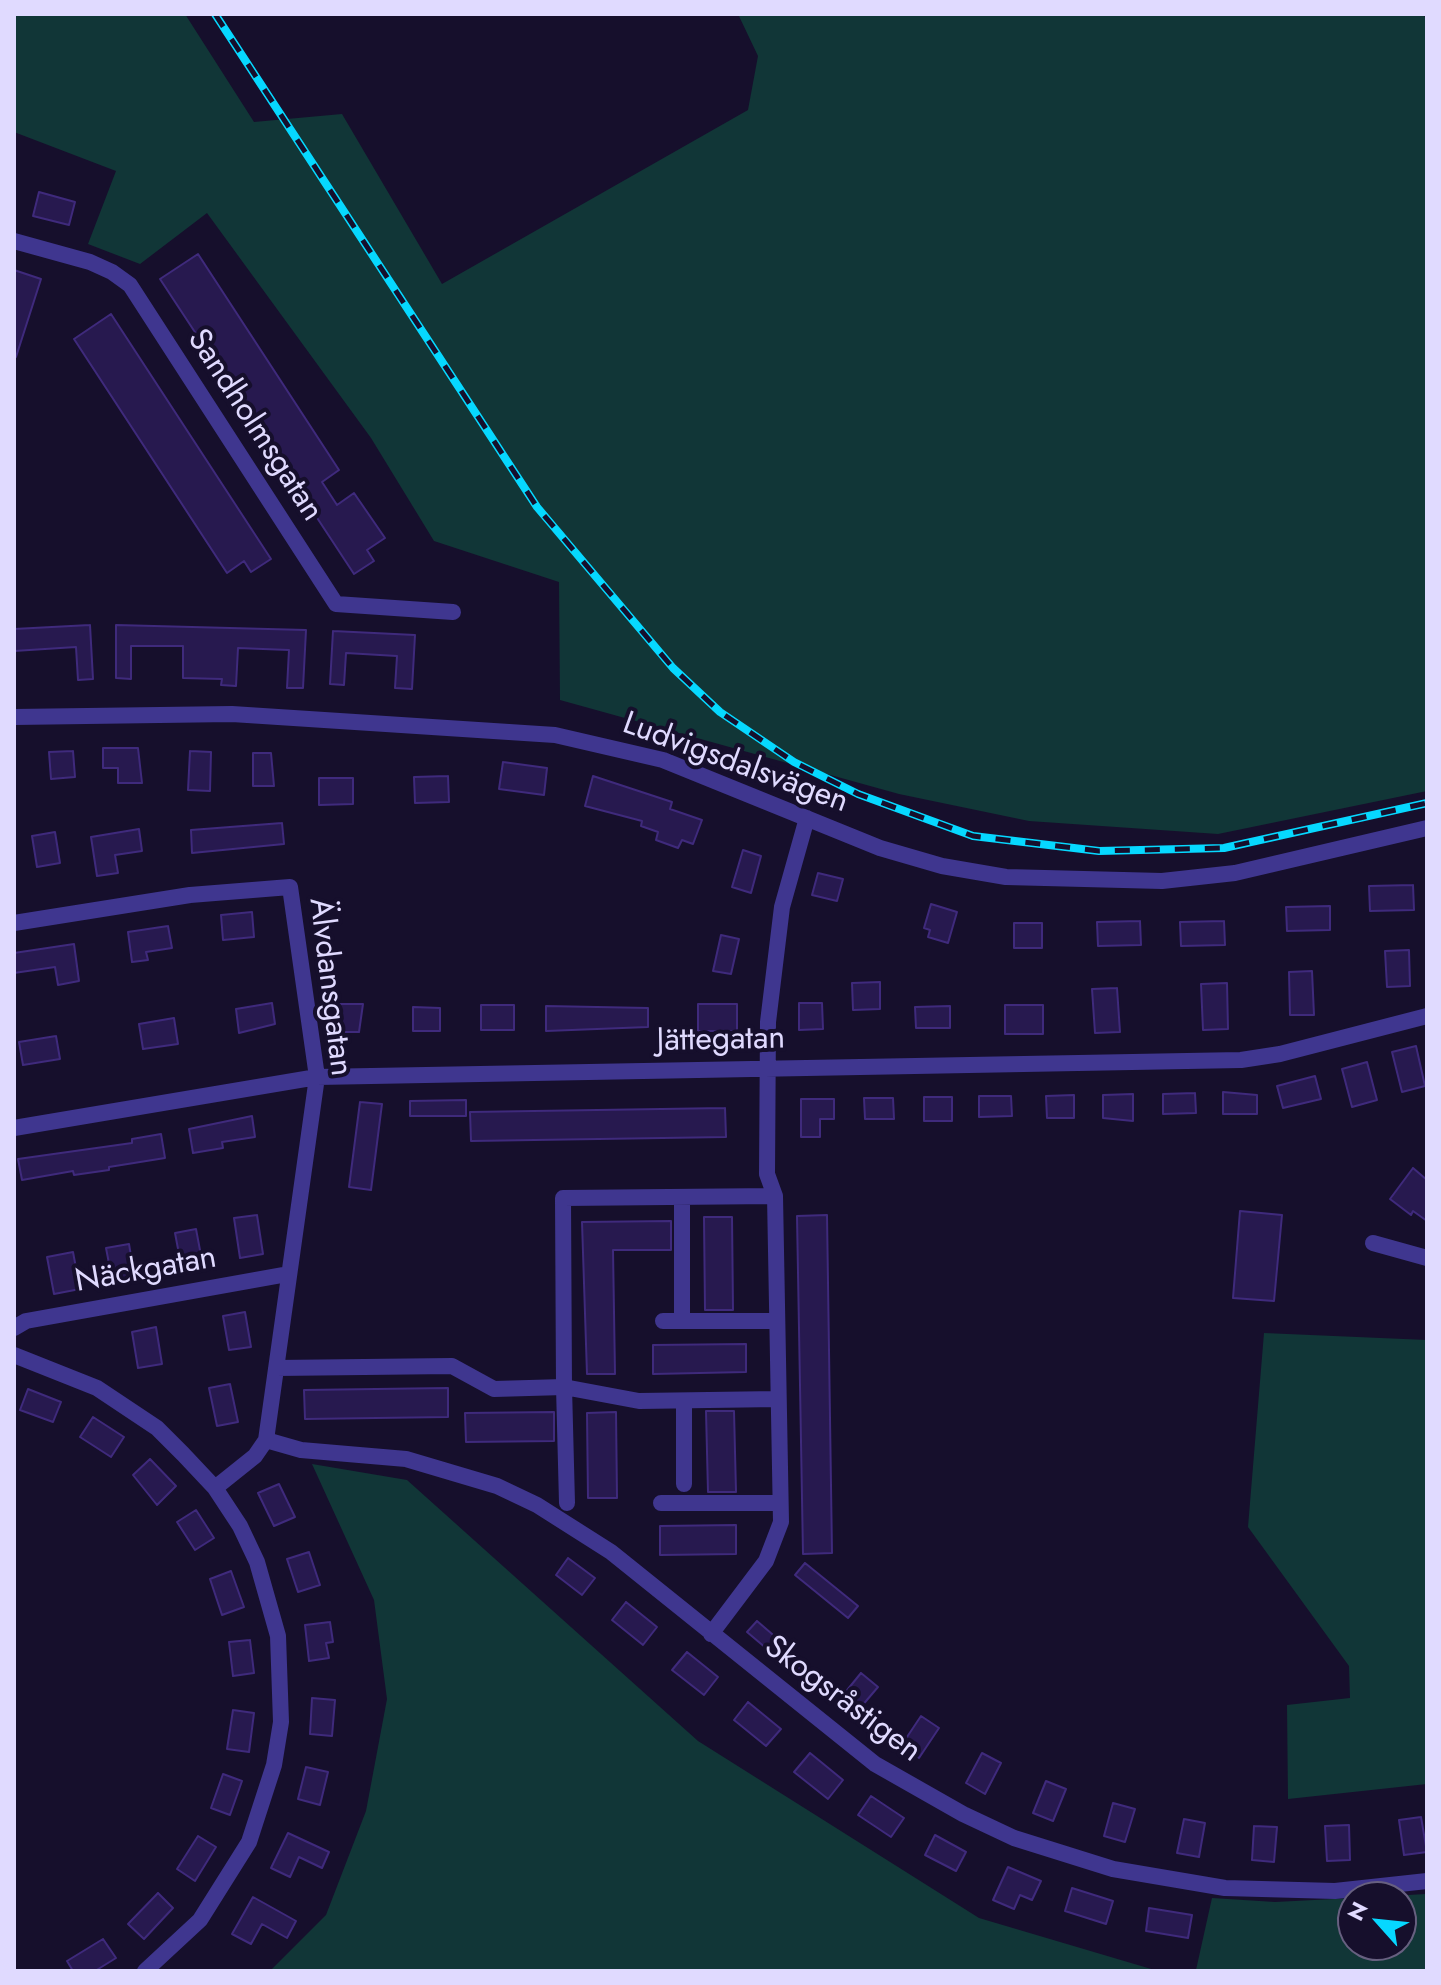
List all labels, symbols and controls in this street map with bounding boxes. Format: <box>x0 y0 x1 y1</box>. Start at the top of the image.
street label: Sandholmsgatan <box>178 323 330 529</box>
street label: Ludvigsdalsvägen <box>617 705 853 823</box>
street label: Älvdansgatan <box>299 896 359 1078</box>
street label: Jättegatan <box>656 1021 786 1061</box>
street label: Näckgatan <box>72 1240 220 1302</box>
street label: Skogsråstigen <box>756 1629 928 1771</box>
north arrow <box>1337 1881 1417 1961</box>
text: N <box>1339 1896 1376 1926</box>

